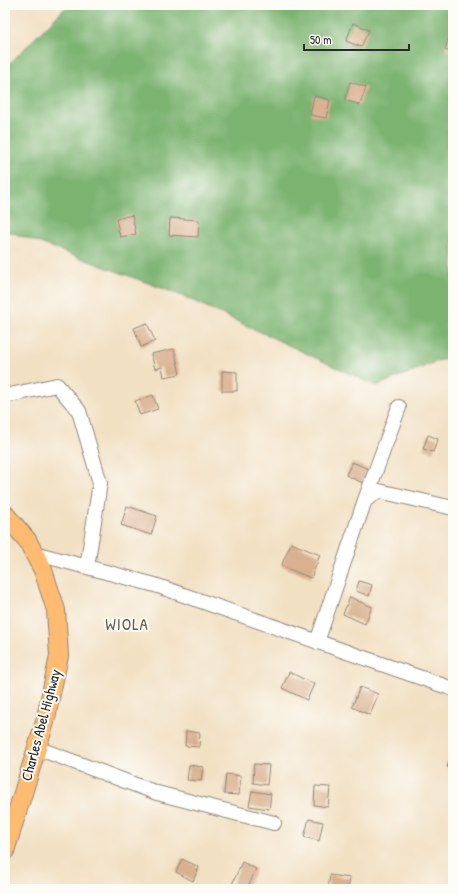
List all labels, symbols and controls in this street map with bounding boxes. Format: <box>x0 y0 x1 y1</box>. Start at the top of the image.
scale bar <box>304 26 409 52</box>
text: 50 m <box>310 31 331 48</box>
district label: WIOLA <box>105 612 149 635</box>
street label: Charles Abel Highway <box>16 667 66 783</box>

